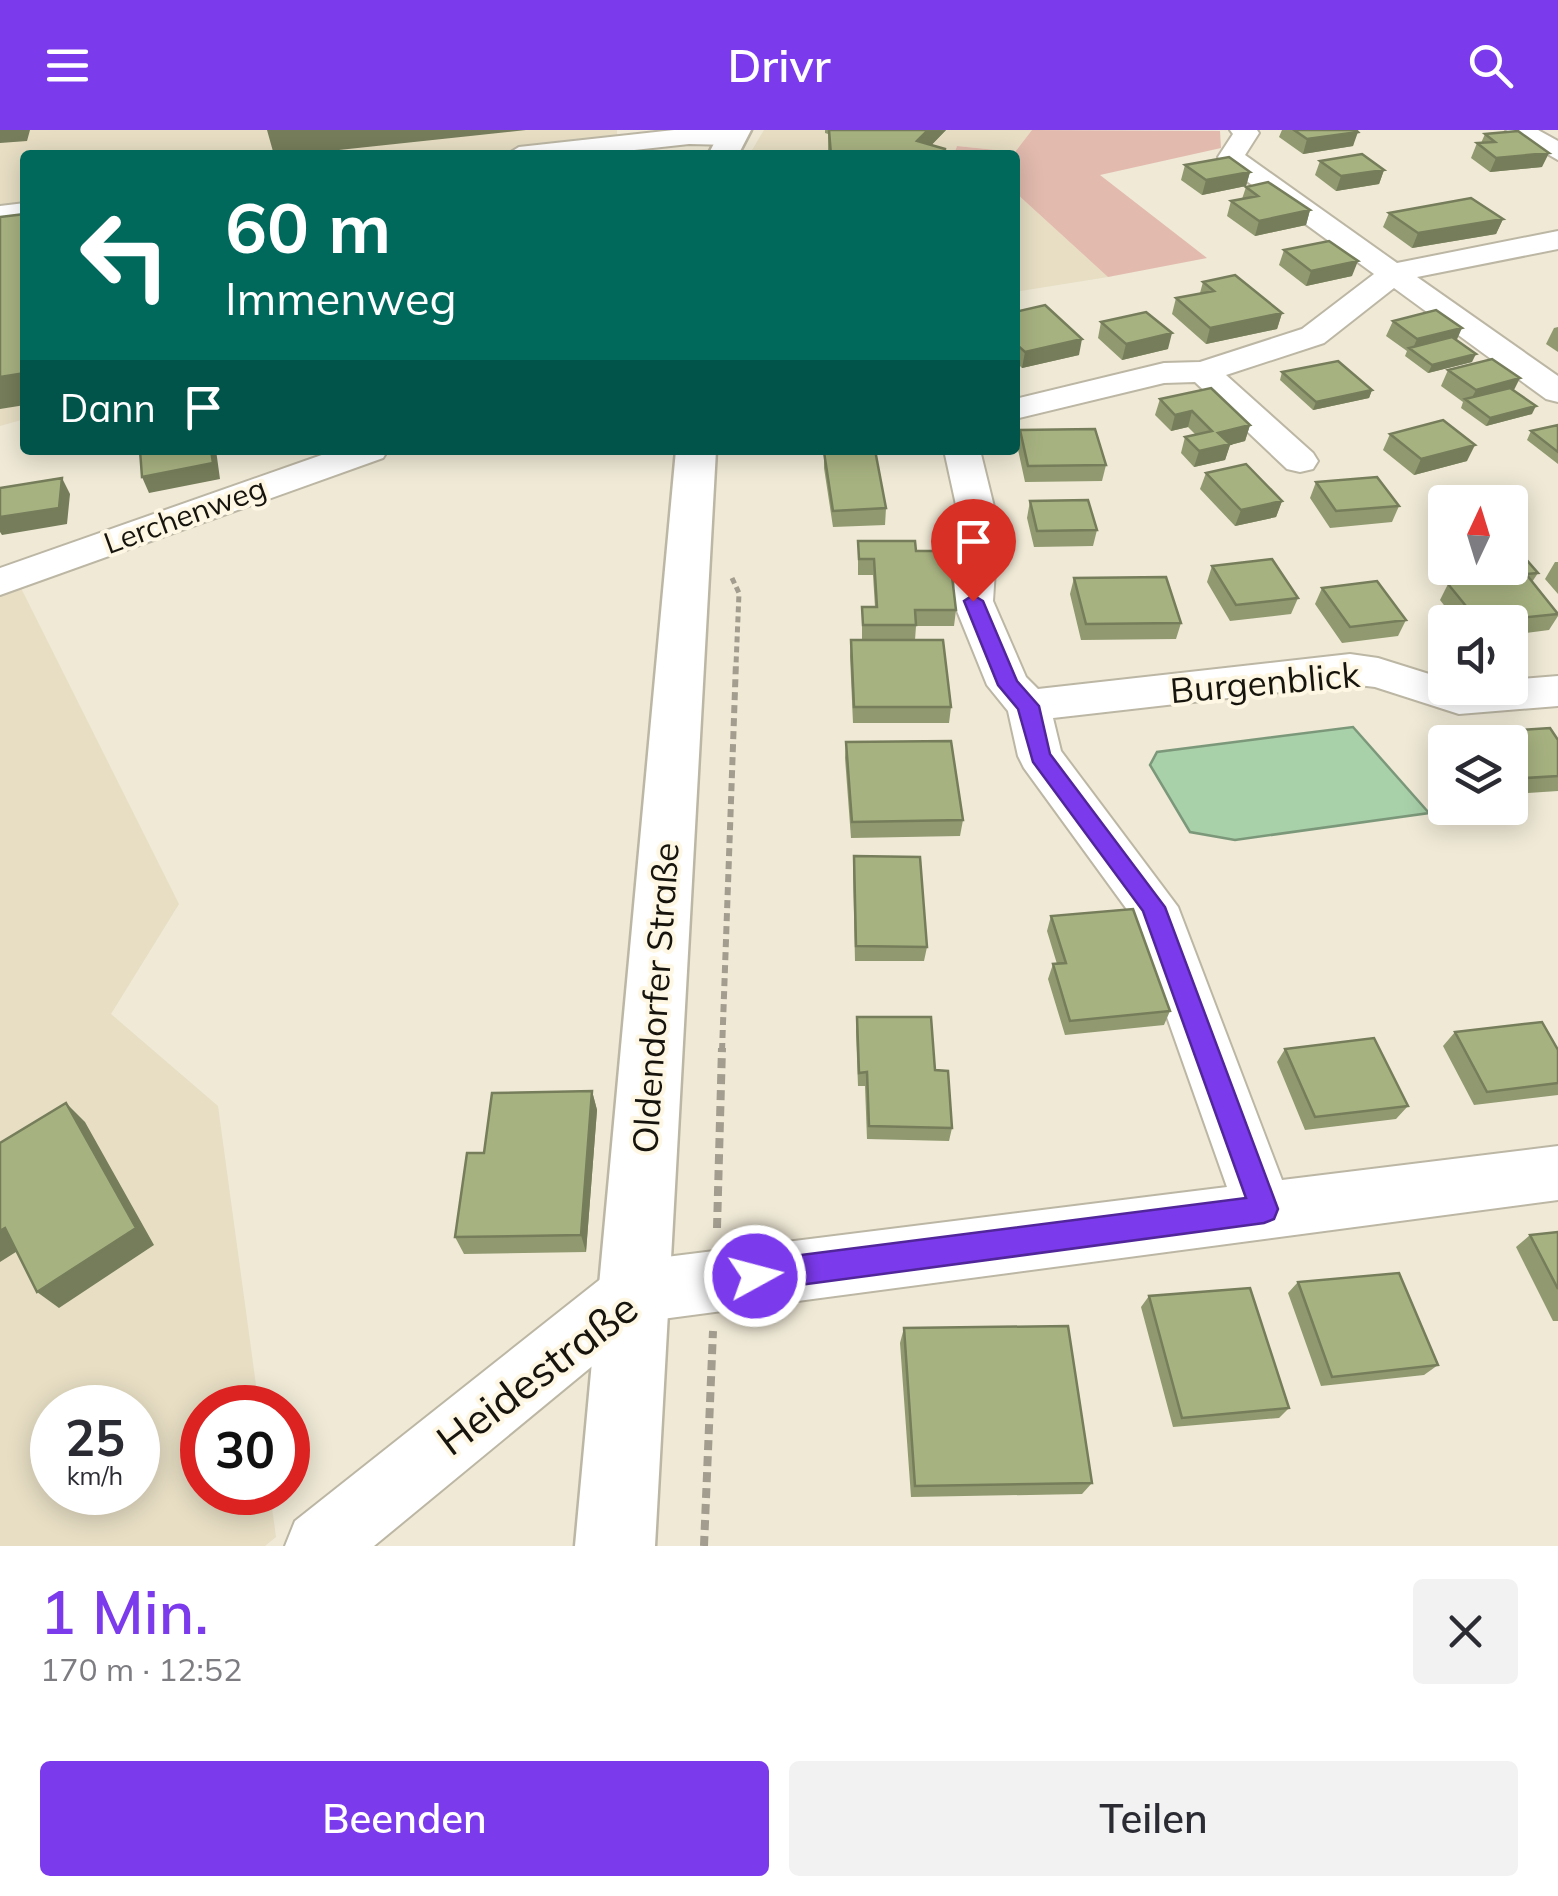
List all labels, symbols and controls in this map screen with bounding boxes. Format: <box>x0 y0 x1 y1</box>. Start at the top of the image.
text: Drivr <box>727 37 831 93</box>
icon: menu <box>40 38 95 93</box>
icon: search <box>1463 38 1518 93</box>
text: 60 m <box>225 183 391 271</box>
icon: left <box>60 190 190 320</box>
text: Immenweg <box>225 270 457 326</box>
icon: arrive <box>176 380 231 435</box>
text: Dann <box>60 384 156 432</box>
street label: Lerchenweg <box>98 468 271 562</box>
north arrow <box>1428 485 1528 585</box>
map controls <box>1428 485 1528 825</box>
pin <box>931 499 1016 602</box>
icon: arrive <box>946 514 1001 569</box>
button: sound <box>1428 605 1528 705</box>
street label: Burgenblick <box>1168 652 1363 712</box>
button: layers <box>1428 725 1528 825</box>
street label: Oldendorfer Straße <box>622 841 688 1155</box>
position arrow <box>703 1224 807 1328</box>
street label: Heidestraße <box>426 1281 648 1466</box>
speed limit sign: 30 <box>180 1385 310 1515</box>
text: 25 <box>65 1406 125 1469</box>
text: km/h <box>67 1460 123 1491</box>
text: 1 Min. <box>40 1574 209 1649</box>
button: close <box>1413 1579 1518 1684</box>
text: 170 m · 12:52 <box>40 1649 242 1689</box>
button: Beenden <box>40 1761 769 1876</box>
button: Teilen <box>789 1761 1518 1876</box>

